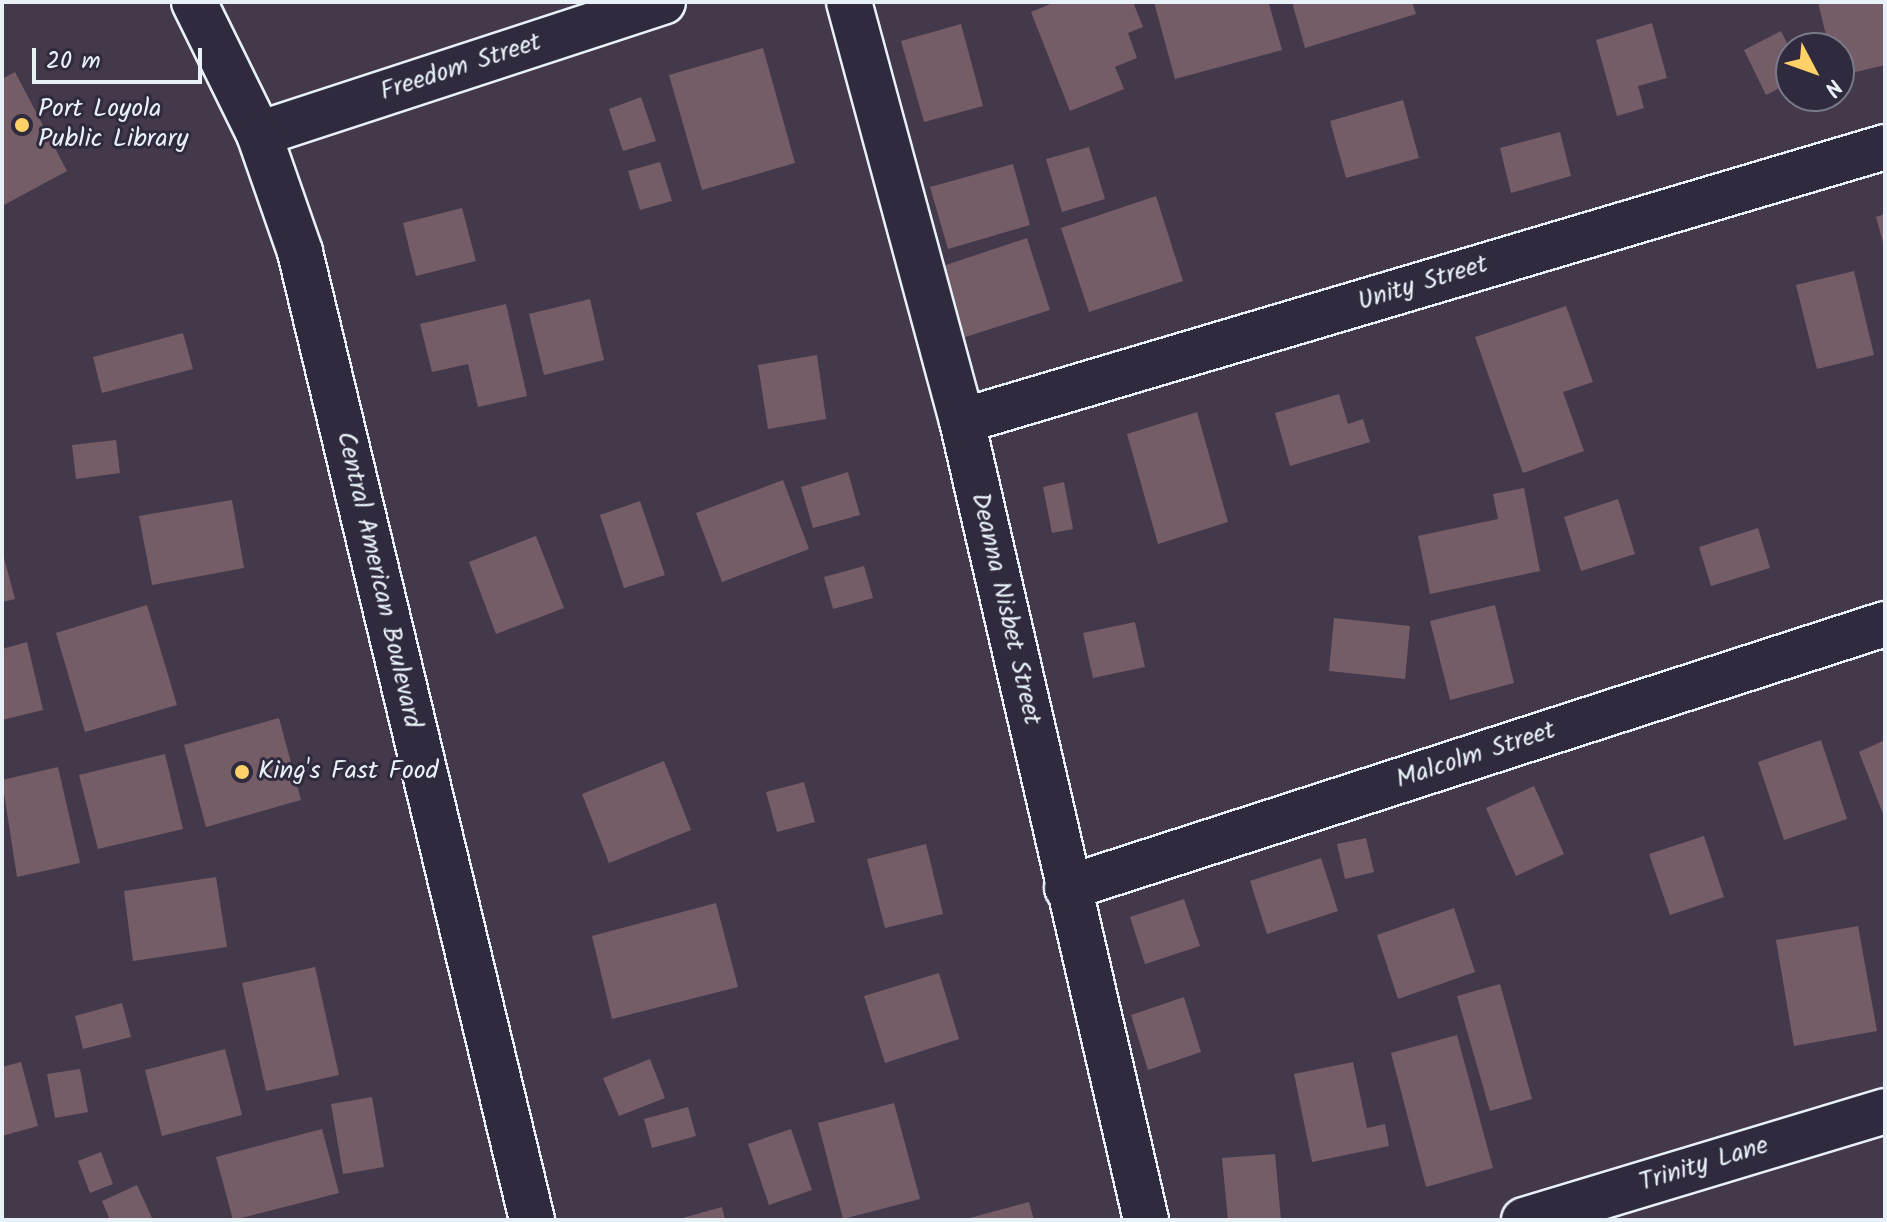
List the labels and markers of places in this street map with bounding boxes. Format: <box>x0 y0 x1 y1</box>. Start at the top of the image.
place label: Port Loyola Public Library <box>38 94 188 156</box>
marker: Port Loyola Public Library <box>13 116 31 134</box>
place label: King's Fast Food <box>258 756 439 788</box>
marker: King's Fast Food <box>233 763 251 781</box>

